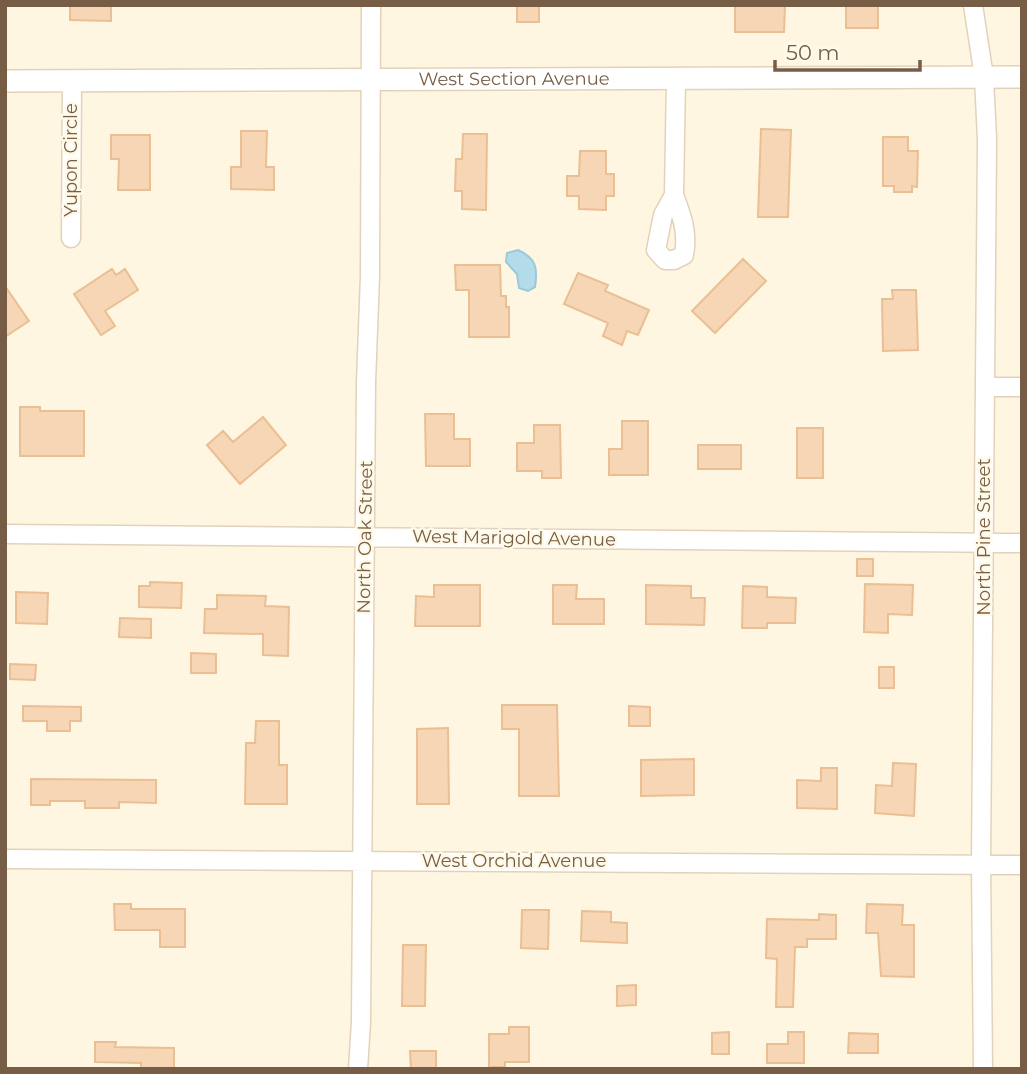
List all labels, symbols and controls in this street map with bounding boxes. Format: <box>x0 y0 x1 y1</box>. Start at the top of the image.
scale bar <box>775 28 920 72</box>
text: 50 m <box>786 40 840 65</box>
street label: West Section Avenue <box>418 68 610 90</box>
street label: Yupon Circle <box>60 103 82 217</box>
street label: North Pine Street <box>973 458 995 616</box>
street label: North Oak Street <box>353 460 377 614</box>
street label: West Marigold Avenue <box>412 525 616 551</box>
street label: West Orchid Avenue <box>422 850 606 872</box>

